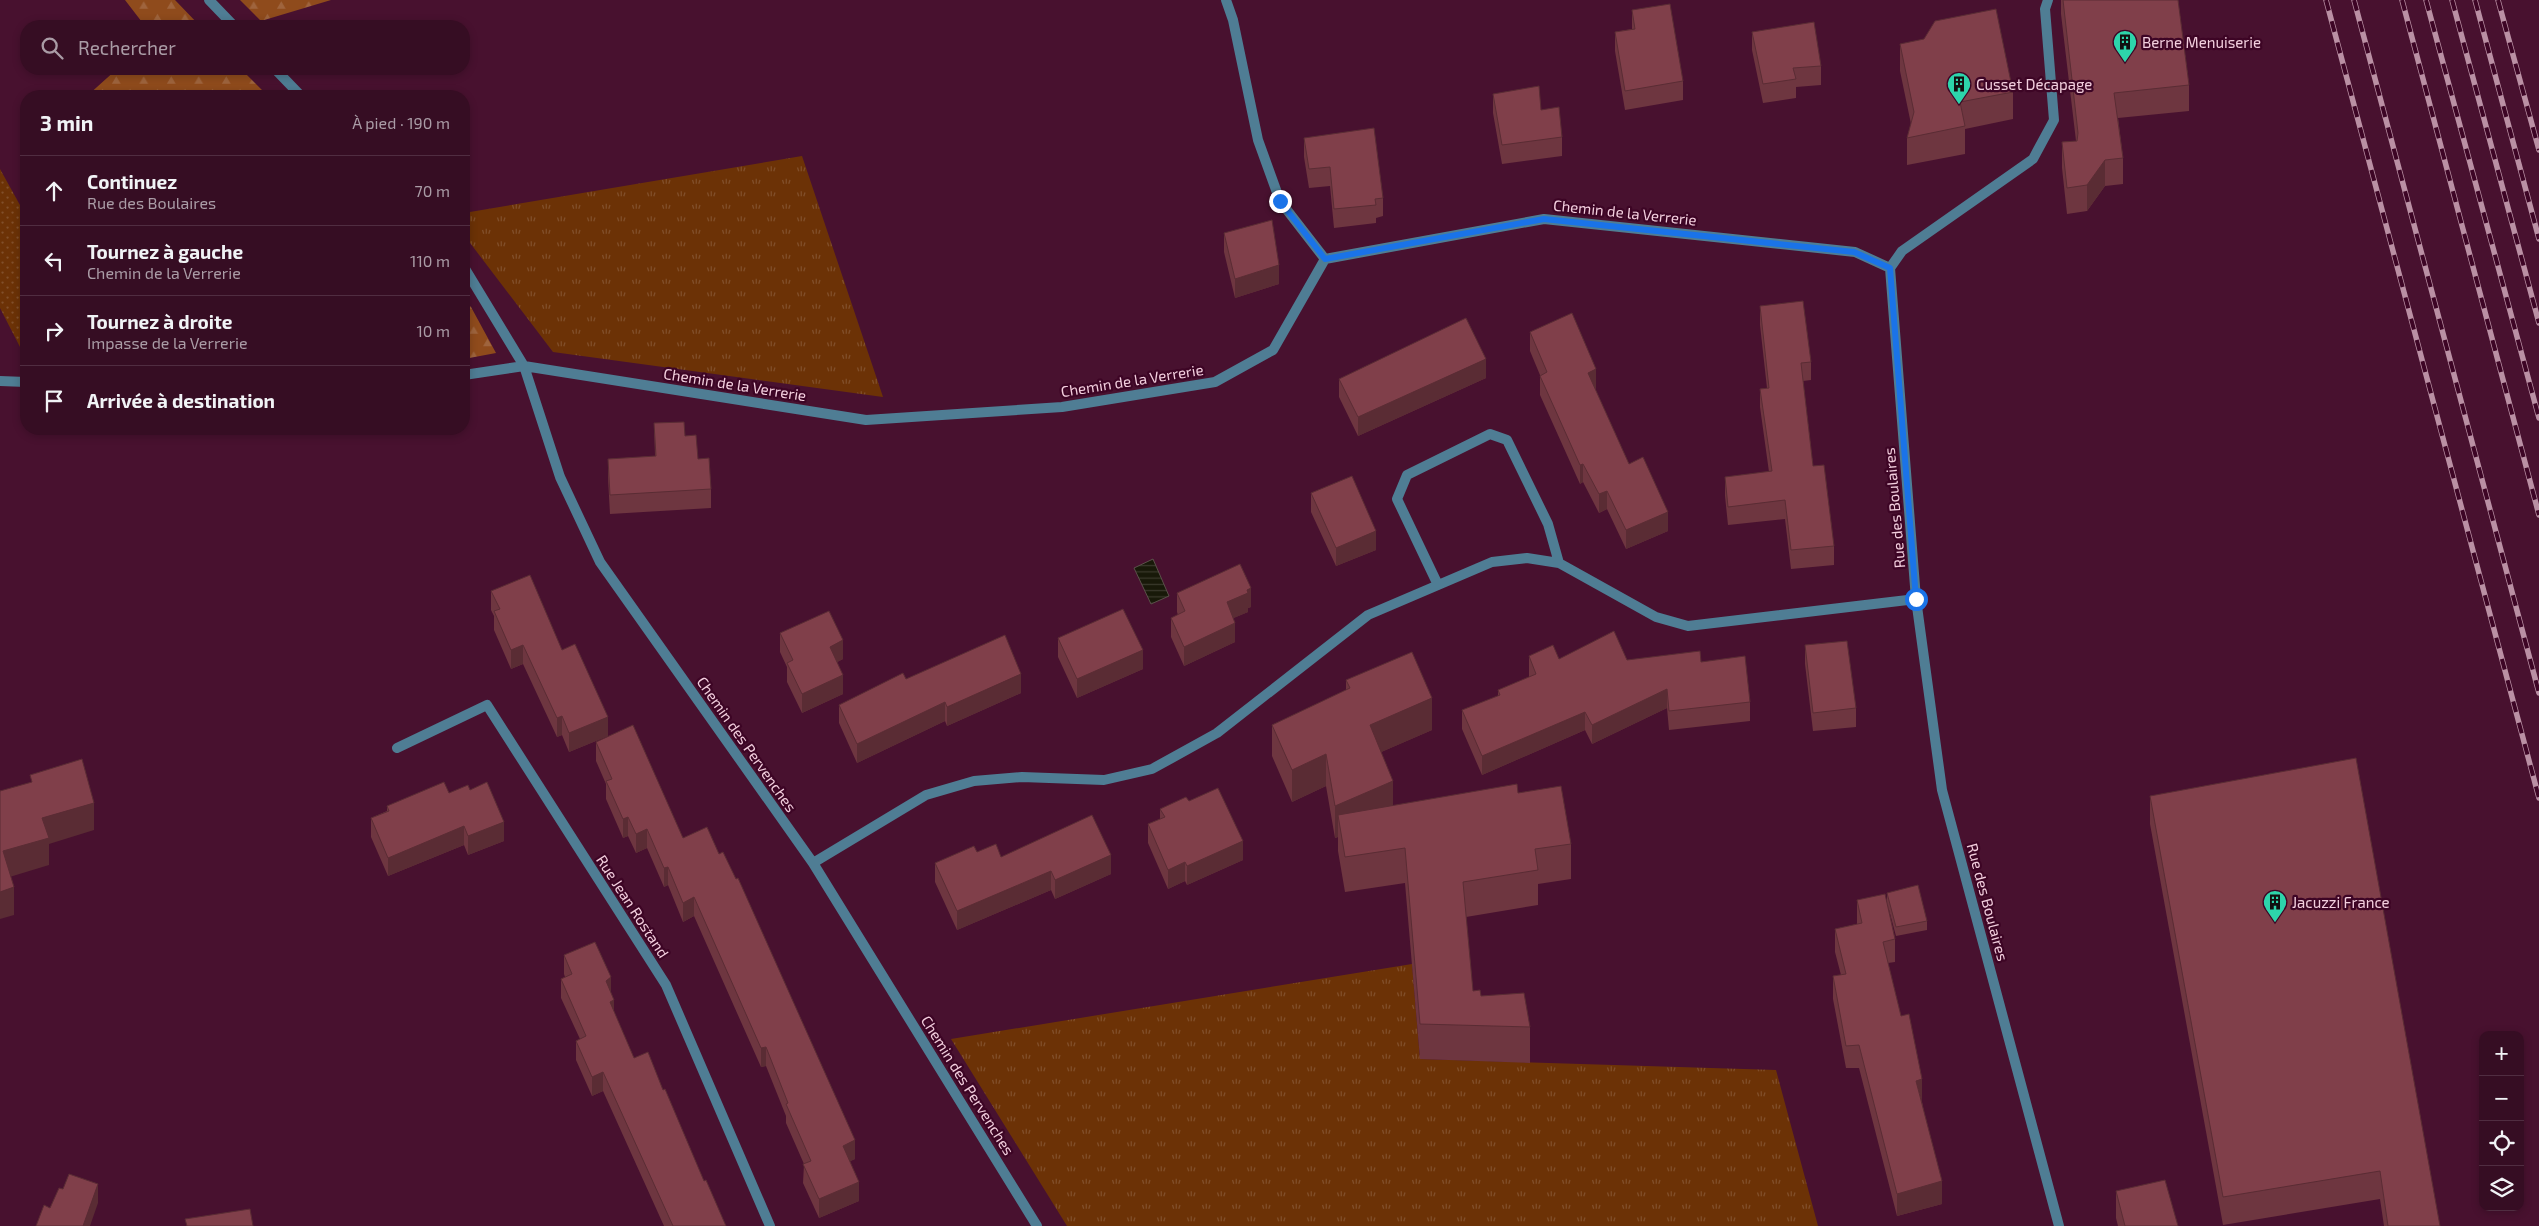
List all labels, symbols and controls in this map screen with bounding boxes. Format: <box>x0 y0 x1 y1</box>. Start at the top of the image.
search box <box>20 20 470 75</box>
building icon: Berne Menuiserie <box>2112 29 2138 63</box>
place label: Berne Menuiserie <box>2142 33 2261 51</box>
icon: search <box>38 34 66 62</box>
text: Rechercher <box>78 36 176 59</box>
building icon: Cusset Décapage <box>1946 71 1972 105</box>
place label: Cusset Décapage <box>1976 75 2092 93</box>
text: 3 min <box>40 110 93 135</box>
text: À pied · 190 m <box>352 113 450 132</box>
text: Continuez <box>87 170 177 193</box>
icon: ahead <box>40 177 68 205</box>
text: 70 m <box>415 181 450 200</box>
route end <box>1269 190 1292 213</box>
text: Rue des Boulaires <box>87 193 216 212</box>
street label: Chemin de la Verrerie <box>1552 196 1698 228</box>
text: Tournez à gauche <box>87 240 243 263</box>
icon: left <box>40 247 68 275</box>
text: 110 m <box>410 251 450 270</box>
text: Chemin de la Verrerie <box>87 263 241 282</box>
text: Tournez à droite <box>87 310 233 333</box>
icon: right <box>40 317 68 345</box>
text: 10 m <box>416 321 450 340</box>
text: Impasse de la Verrerie <box>87 333 248 352</box>
street label: Chemin de la Verrerie <box>1059 360 1205 400</box>
street label: Chemin de la Verrerie <box>662 364 808 404</box>
icon: arrive <box>40 387 68 415</box>
text: Arrivée à destination <box>87 389 275 412</box>
street label: Rue des Boulaires <box>1880 447 1908 569</box>
route start <box>1905 588 1928 611</box>
street label: Chemin des Pervenches <box>693 673 801 815</box>
street label: Rue des Boulaires <box>1964 841 2012 963</box>
street label: Rue Jean Rostand <box>593 851 673 961</box>
building icon: Jacuzzi France <box>2262 889 2288 923</box>
place label: Jacuzzi France <box>2292 893 2390 911</box>
street label: Chemin des Pervenches <box>918 1012 1018 1158</box>
map controls <box>2479 1031 2524 1211</box>
button: + <box>2479 1031 2524 1076</box>
button: − <box>2479 1076 2524 1121</box>
button: locate <box>2479 1121 2524 1166</box>
button: layers <box>2479 1166 2524 1211</box>

